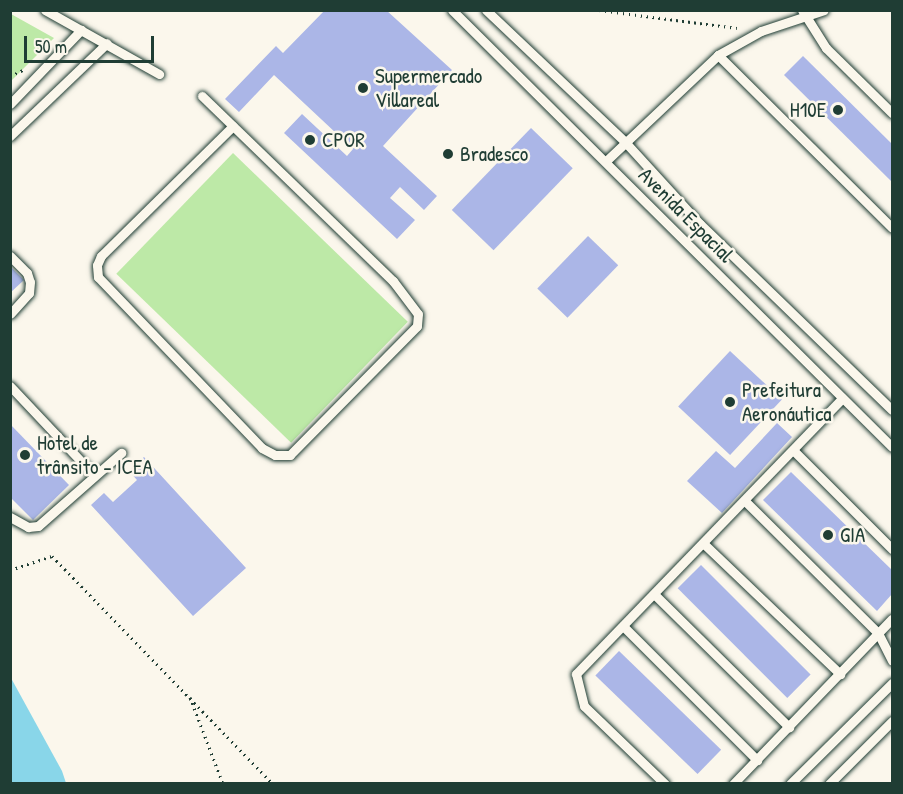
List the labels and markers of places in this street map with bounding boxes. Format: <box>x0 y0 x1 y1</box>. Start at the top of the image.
place label: Supermercado Villareal <box>375 63 482 113</box>
marker: Supermercado Villareal <box>356 81 370 95</box>
place label: H10E <box>790 97 826 123</box>
marker: H10E <box>831 103 845 117</box>
place label: CPOR <box>322 127 365 153</box>
marker: CPOR <box>303 133 317 147</box>
place label: Bradesco <box>460 141 528 167</box>
marker: Bradesco <box>441 147 455 161</box>
place label: Prefeitura Aeronáutica <box>742 377 832 427</box>
marker: Prefeitura Aeronáutica <box>723 395 737 409</box>
place label: Hotel de trânsito - ICEA <box>37 430 153 480</box>
marker: Hotel de trânsito - ICEA <box>18 448 32 462</box>
place label: GIA <box>840 522 865 548</box>
marker: GIA <box>821 528 835 542</box>

